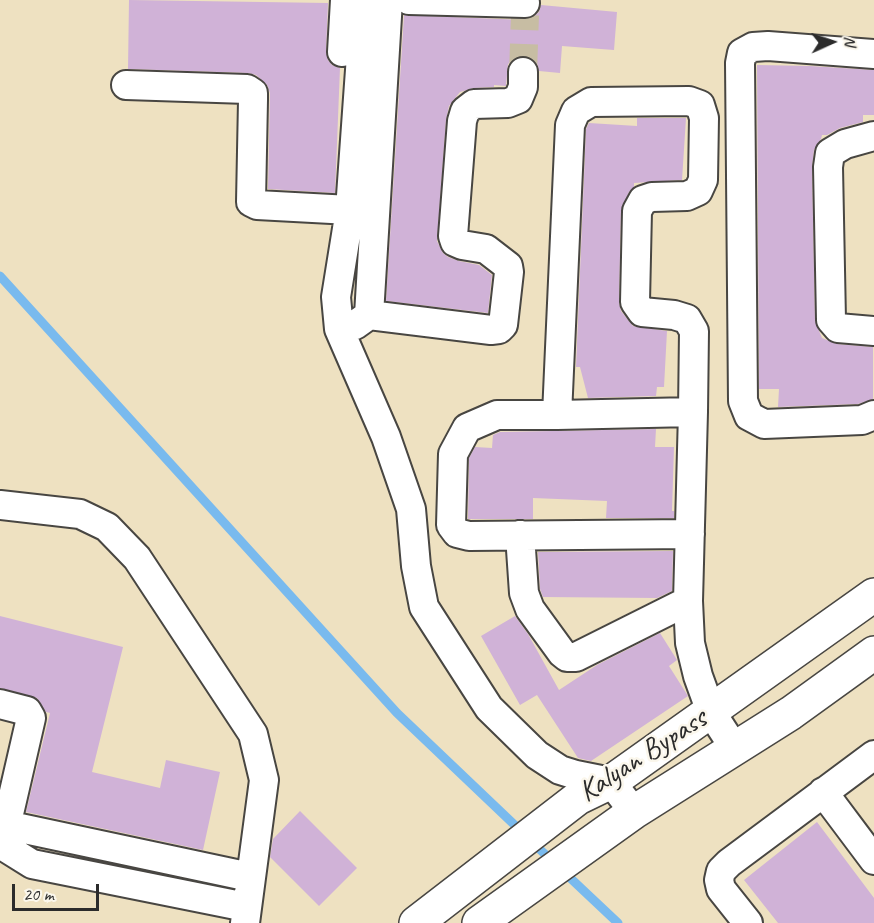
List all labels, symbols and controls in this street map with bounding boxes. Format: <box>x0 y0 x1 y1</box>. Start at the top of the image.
north arrow <box>802 12 862 72</box>
text: N <box>840 36 860 47</box>
street label: Kalyan Bypass <box>572 701 714 811</box>
scale bar <box>15 872 102 910</box>
text: 20 m <box>23 883 54 905</box>

